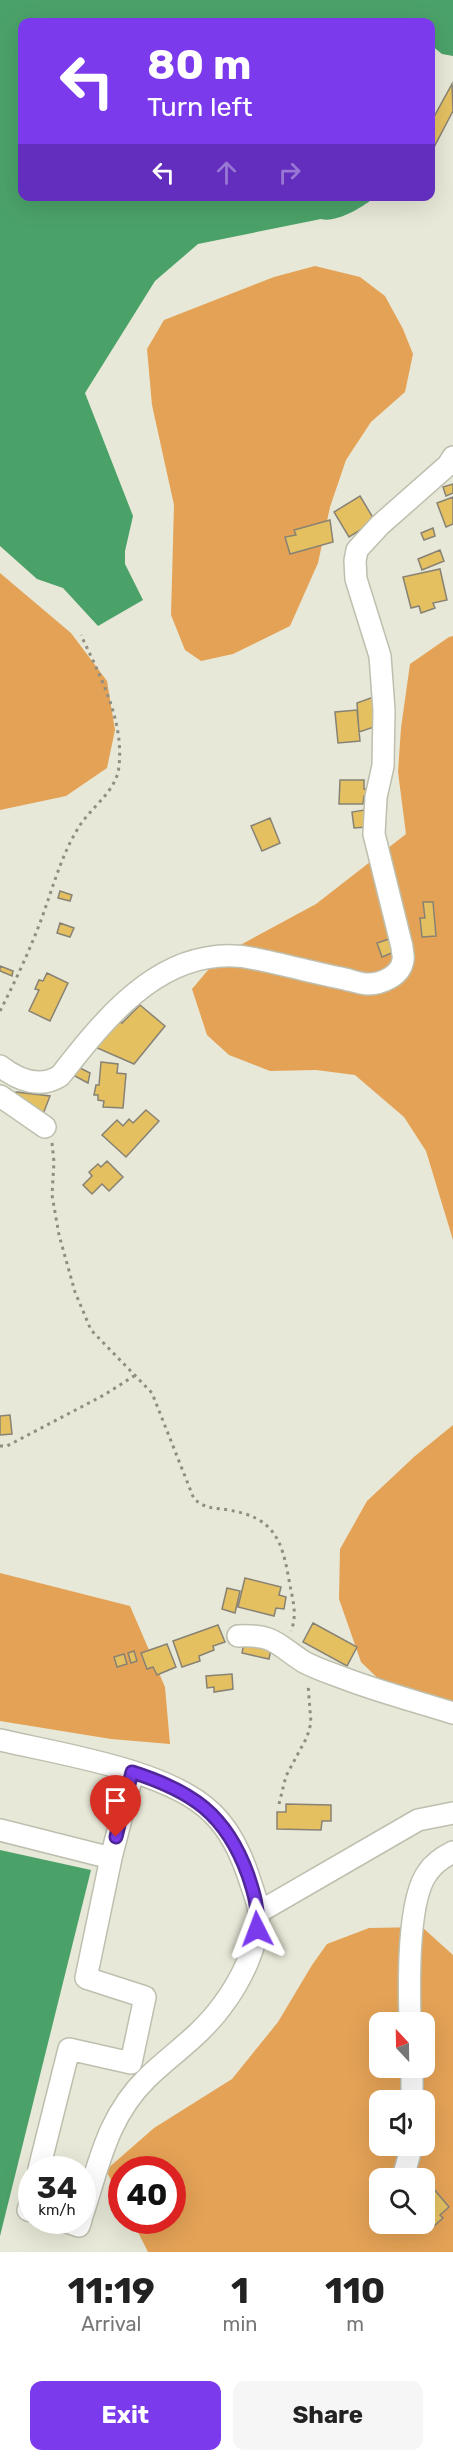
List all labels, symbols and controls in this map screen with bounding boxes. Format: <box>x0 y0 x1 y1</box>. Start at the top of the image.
text: 80 m <box>147 40 251 90</box>
icon: left <box>48 42 126 120</box>
text: Turn left <box>147 91 252 123</box>
icon: left <box>147 156 180 189</box>
icon: ahead <box>210 156 243 189</box>
icon: right <box>273 156 306 189</box>
pin <box>90 1775 141 1837</box>
icon: arrive <box>99 1784 132 1817</box>
position arrow <box>225 1897 289 1961</box>
north arrow <box>369 2012 435 2078</box>
map controls <box>369 2012 435 2234</box>
button: sound <box>369 2090 435 2156</box>
speed limit sign: 40 <box>108 2156 186 2234</box>
button: search <box>369 2168 435 2234</box>
text: 34 <box>37 2170 77 2206</box>
text: km/h <box>38 2201 76 2219</box>
text: 11:19 <box>68 2269 155 2312</box>
text: 1 <box>231 2269 249 2312</box>
text: 110 <box>325 2269 385 2312</box>
text: Arrival <box>81 2312 141 2336</box>
text: min <box>223 2312 257 2336</box>
text: m <box>346 2312 364 2336</box>
button: Exit <box>30 2381 221 2450</box>
button: Share <box>233 2381 423 2450</box>

